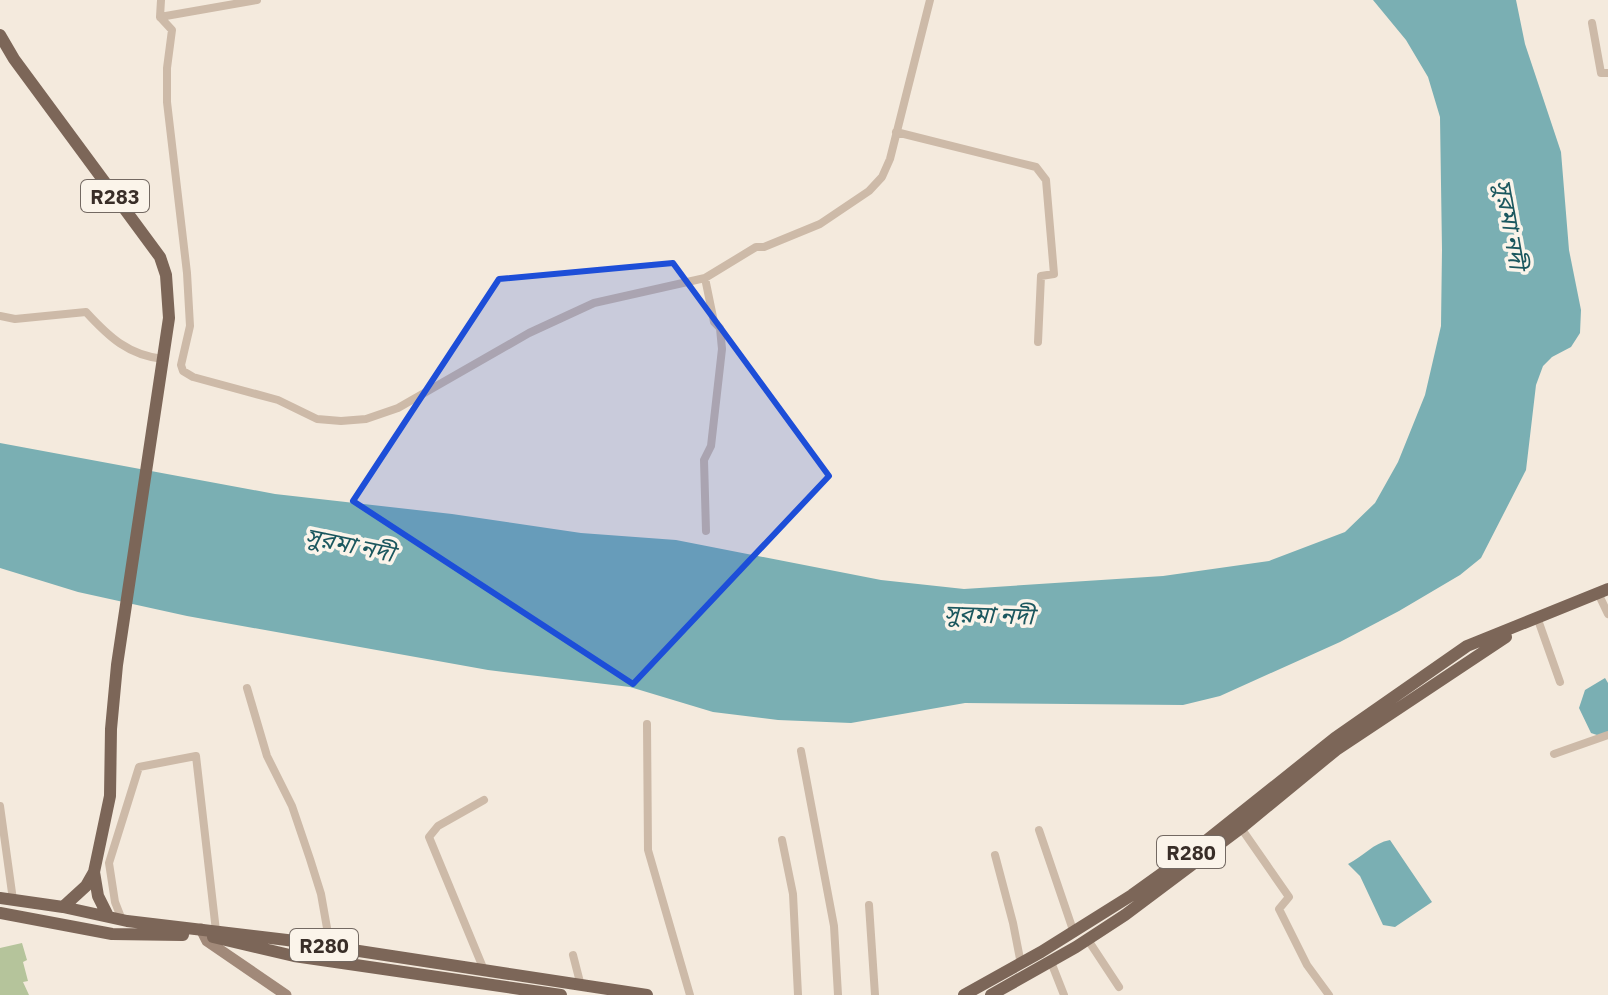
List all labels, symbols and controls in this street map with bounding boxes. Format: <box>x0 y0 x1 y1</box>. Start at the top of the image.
water label: সুরমা নদী <box>1487 177 1535 276</box>
road number: R283 <box>81 180 149 212</box>
water label: সুরমা নদী <box>303 519 402 570</box>
water label: সুরমা নদী <box>943 596 1039 632</box>
road number: R280 <box>1157 836 1225 868</box>
road number: R280 <box>290 929 358 961</box>

